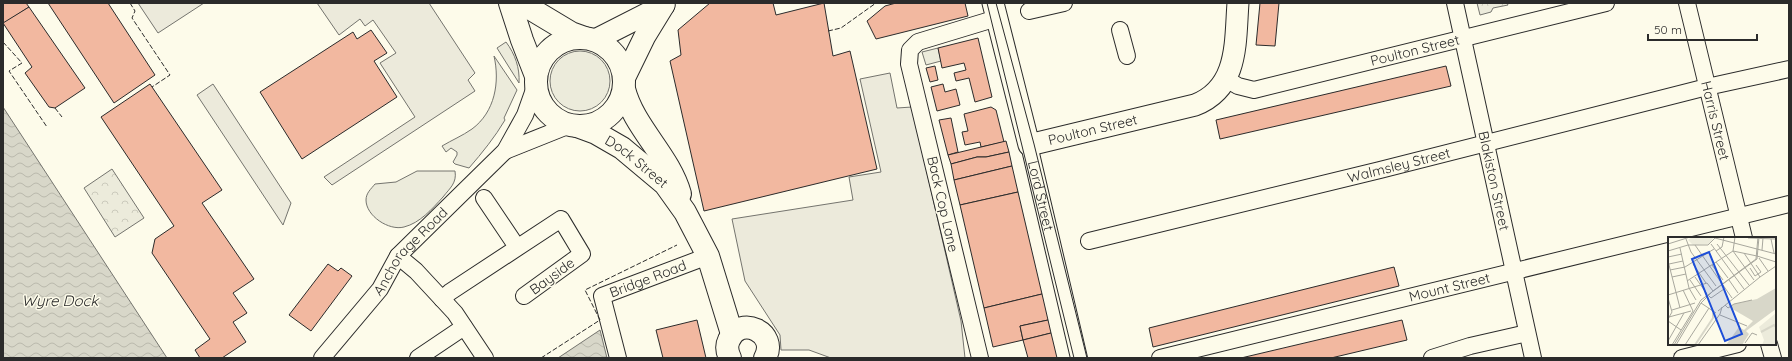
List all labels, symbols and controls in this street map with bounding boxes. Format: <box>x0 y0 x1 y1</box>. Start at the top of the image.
scale bar <box>1648 16 1757 42</box>
text: 50 m <box>1654 22 1682 37</box>
street label: Poulton Street <box>1368 31 1461 70</box>
street label: Harris Street <box>1697 79 1734 162</box>
street label: Poulton Street <box>1046 110 1139 149</box>
street label: Blakiston Street <box>1474 129 1514 232</box>
street label: Dock Street <box>602 131 672 192</box>
street label: Walmsley Street <box>1346 143 1452 187</box>
street label: Back Cop Lane <box>923 154 963 254</box>
street label: Lord Street <box>1024 159 1058 233</box>
street label: Anchorage Road <box>369 203 451 299</box>
inset map <box>1668 237 1776 345</box>
street label: Bayside <box>526 254 578 298</box>
street label: Bridge Road <box>607 256 689 301</box>
street label: Mount Street <box>1407 268 1492 306</box>
water label: Wyre Dock <box>22 291 100 310</box>

